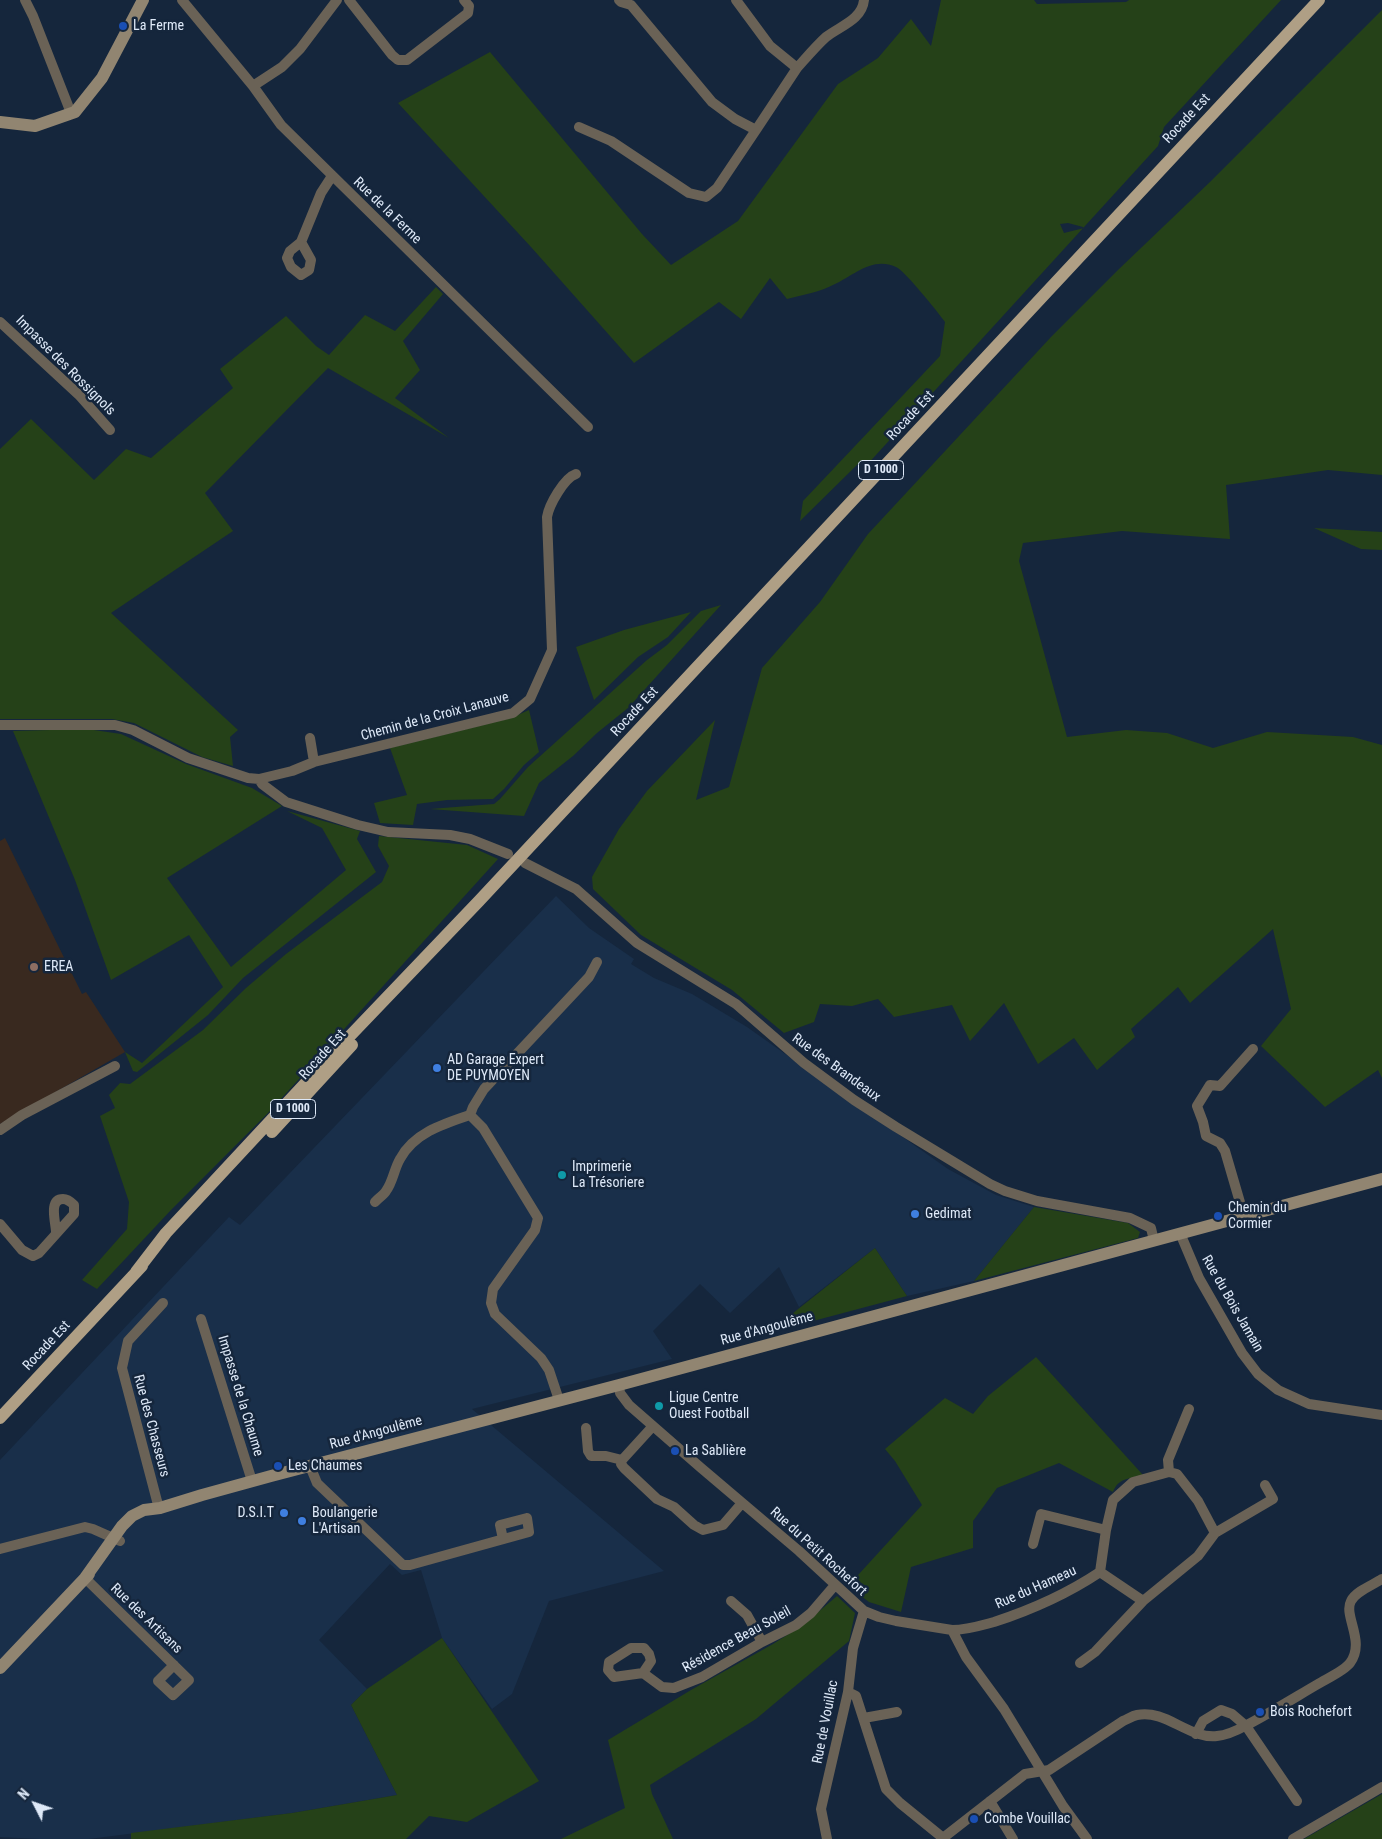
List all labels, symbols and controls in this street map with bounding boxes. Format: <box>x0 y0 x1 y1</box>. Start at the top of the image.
place label: La Ferme <box>133 18 184 34</box>
marker: La Ferme <box>117 20 129 32</box>
street label: Rocade Est <box>1160 91 1214 147</box>
street label: Rue de la Ferme <box>349 174 425 248</box>
street label: Impasse des Rossignols <box>12 313 118 419</box>
street label: Rocade Est <box>884 388 938 444</box>
road number: D 1000 <box>858 460 904 480</box>
street label: Rocade Est <box>608 684 662 740</box>
street label: Chemin de la Croix Lanauve <box>359 689 511 745</box>
place label: EREA <box>44 959 73 975</box>
marker: EREA <box>28 961 40 973</box>
street label: Rocade Est <box>296 1026 350 1084</box>
street label: Rue des Brandeaux <box>788 1030 884 1106</box>
place label: AD Garage Expert DE PUYMOYEN <box>447 1052 544 1084</box>
marker: AD Garage Expert DE PUYMOYEN <box>431 1062 443 1074</box>
road number: D 1000 <box>270 1100 316 1118</box>
place label: Imprimerie La Trésoriere <box>572 1159 644 1192</box>
marker: Imprimerie La Trésoriere <box>556 1169 568 1181</box>
place label: Chemin du Cormier <box>1228 1200 1287 1232</box>
place label: Gedimat <box>925 1206 971 1222</box>
marker: Gedimat <box>909 1208 921 1220</box>
marker: Chemin du Cormier <box>1212 1210 1224 1222</box>
street label: Rue du Bois Jamain <box>1197 1253 1267 1355</box>
street label: Rue d'Angoulême <box>719 1309 815 1349</box>
street label: Rocade Est <box>20 1318 74 1374</box>
street label: Impasse de la Chaume <box>214 1334 266 1458</box>
street label: Rue des Chasseurs <box>129 1373 173 1479</box>
place label: Ligue Centre Ouest Football <box>669 1390 749 1422</box>
marker: Ligue Centre Ouest Football <box>653 1400 665 1412</box>
street label: Rue d'Angoulême <box>328 1413 424 1453</box>
place label: La Sablière <box>685 1443 746 1459</box>
marker: La Sablière <box>669 1445 681 1457</box>
place label: Les Chaumes <box>288 1458 362 1474</box>
marker: Les Chaumes <box>272 1460 284 1472</box>
street label: Rue du Petit Rochefort <box>766 1504 870 1600</box>
place label: D.S.I.T <box>238 1505 274 1521</box>
place label: Boulangerie L'Artisan <box>312 1505 378 1538</box>
marker: D.S.I.T <box>278 1507 290 1519</box>
marker: Boulangerie L'Artisan <box>296 1515 308 1527</box>
street label: Rue du Hameau <box>993 1563 1079 1613</box>
street label: Rue des Artisans <box>107 1581 185 1657</box>
street label: Résidence Beau Soleil <box>680 1603 794 1677</box>
street label: Rue de Vouillac <box>810 1679 842 1765</box>
place label: Bois Rochefort <box>1270 1704 1352 1720</box>
marker: Bois Rochefort <box>1254 1706 1266 1718</box>
north arrow <box>10 1779 60 1829</box>
text: N <box>15 1786 33 1803</box>
place label: Combe Vouillac <box>984 1811 1070 1827</box>
marker: Combe Vouillac <box>968 1813 980 1825</box>

